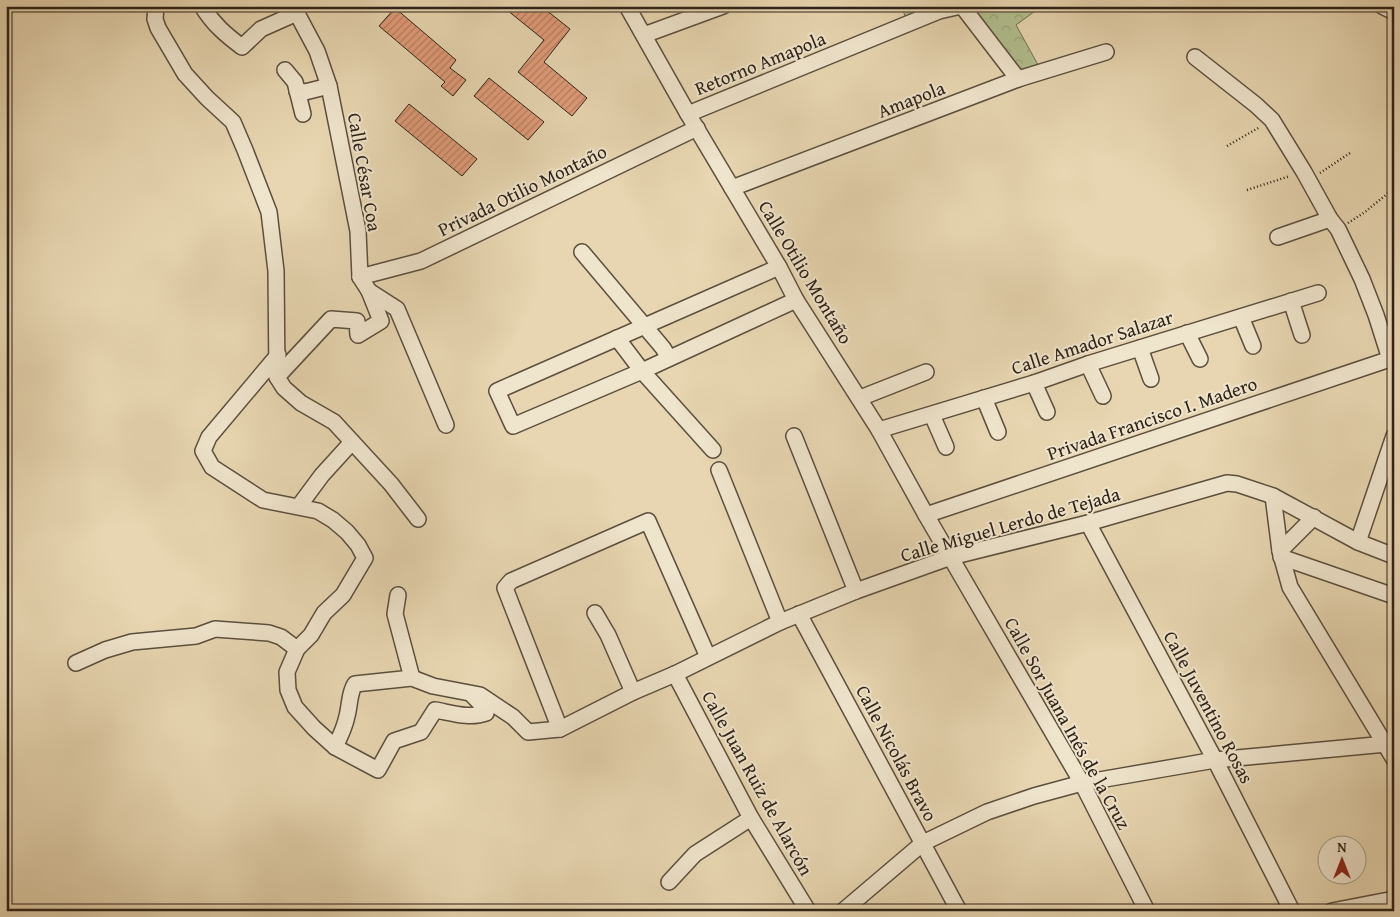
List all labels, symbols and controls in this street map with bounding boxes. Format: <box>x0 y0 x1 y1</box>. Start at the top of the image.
street label: Retorno Amapola <box>690 24 830 102</box>
street label: Amapola <box>873 73 949 125</box>
street label: Calle César Coa <box>341 111 389 233</box>
street label: Privada Otilio Montaño <box>433 137 611 243</box>
street label: Calle Otilio Montaño <box>752 195 860 349</box>
street label: Calle Amador Salazar <box>1007 303 1177 381</box>
street label: Privada Francisco I. Madero <box>1043 369 1261 467</box>
street label: Calle Miguel Lerdo de Tejada <box>897 479 1123 569</box>
street label: Calle Sor Juana Inés de la Cruz <box>998 612 1138 834</box>
street label: Calle Juventino Rosas <box>1157 626 1261 788</box>
street label: Calle Nicolás Bravo <box>849 680 945 826</box>
street label: Calle Juan Ruiz de Alarcón <box>695 685 821 881</box>
north arrow <box>1318 834 1368 884</box>
text: N <box>1337 837 1347 857</box>

